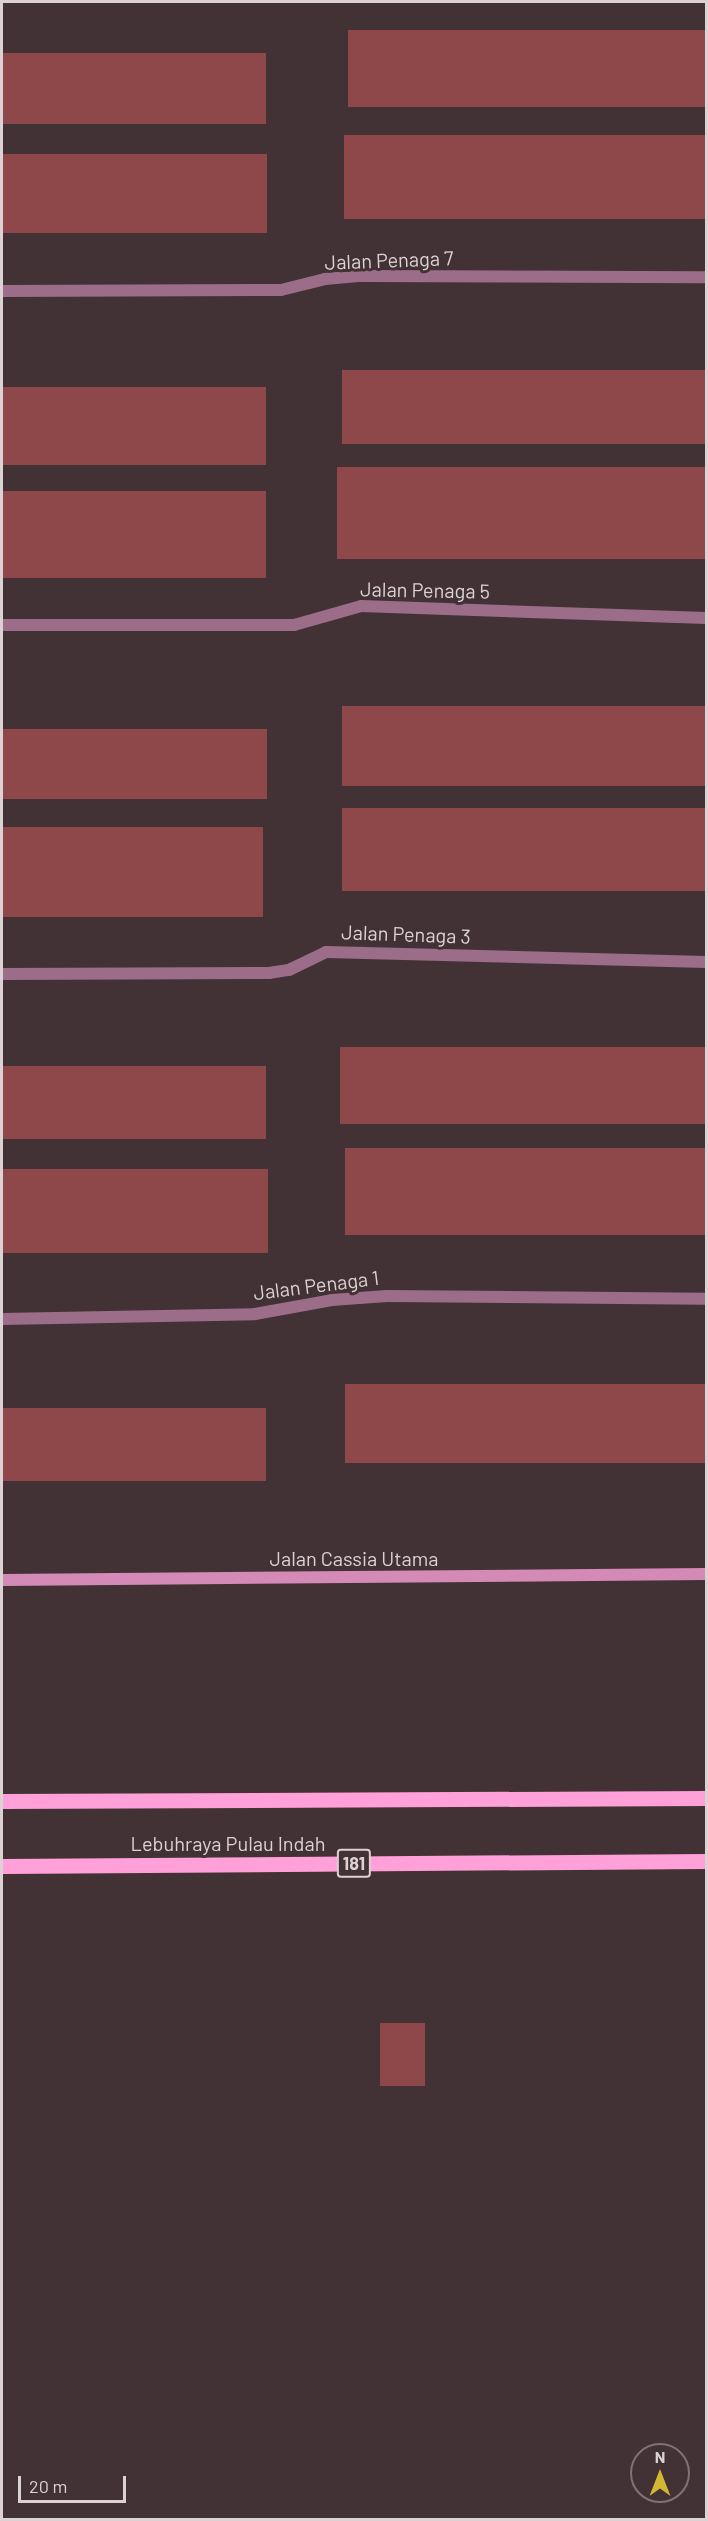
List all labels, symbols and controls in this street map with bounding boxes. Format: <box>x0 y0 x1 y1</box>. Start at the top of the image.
street label: Jalan Penaga 7 <box>324 246 454 274</box>
street label: Jalan Penaga 5 <box>360 577 490 603</box>
street label: Jalan Penaga 3 <box>341 920 471 948</box>
street label: Jalan Penaga 1 <box>252 1265 380 1305</box>
street label: Jalan Cassia Utama <box>269 1546 439 1570</box>
street label: Lebuhraya Pulau Indah <box>131 1831 325 1855</box>
road number: 181 <box>336 1848 372 1878</box>
north arrow <box>630 2443 690 2503</box>
text: N <box>655 2447 665 2466</box>
scale bar <box>21 2464 129 2502</box>
text: 20 m <box>29 2475 67 2497</box>

